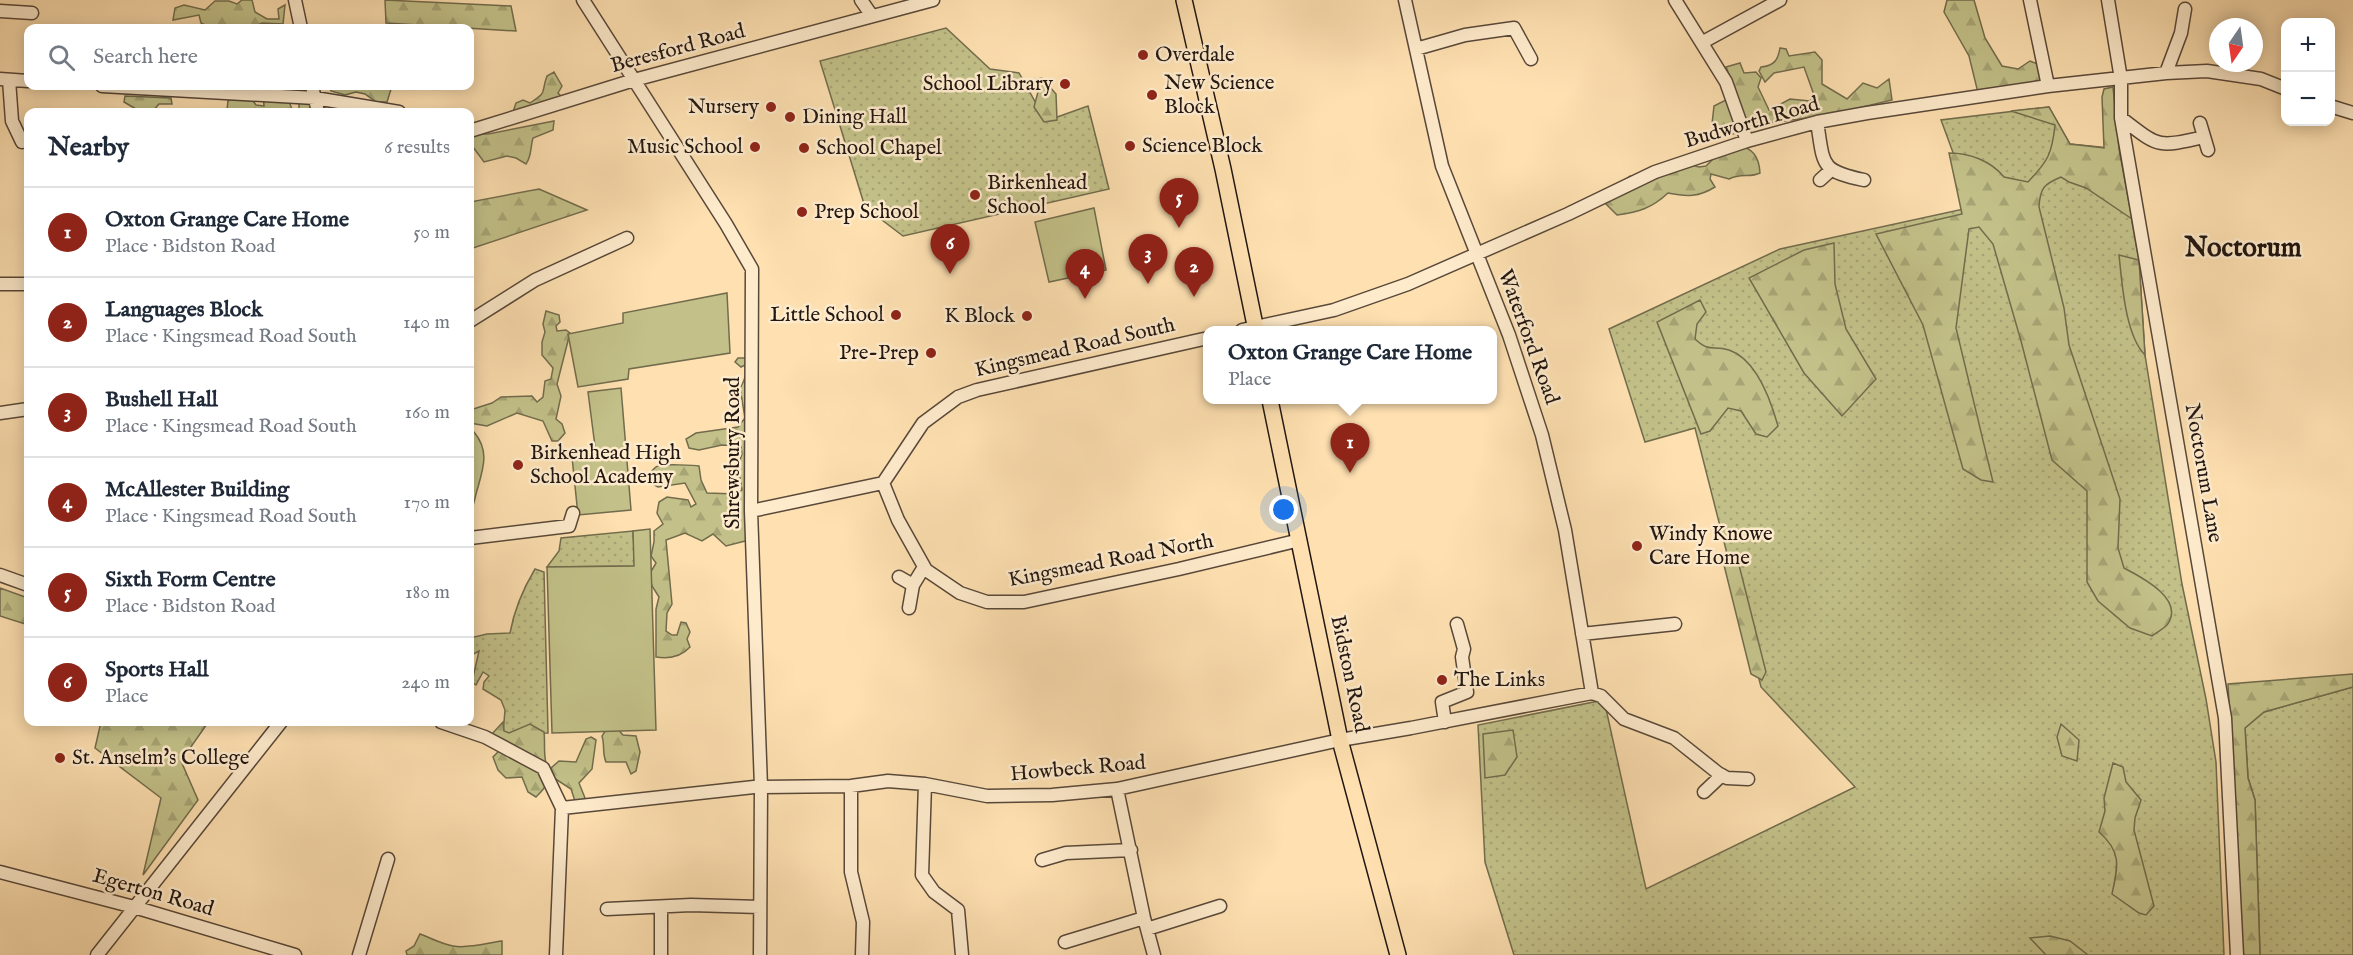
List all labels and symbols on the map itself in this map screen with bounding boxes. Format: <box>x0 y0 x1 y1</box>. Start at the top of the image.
street label: Beresford Road <box>608 18 749 80</box>
north arrow <box>2209 18 2263 72</box>
place label: Overdale <box>1155 42 1235 69</box>
marker: Overdale <box>1136 48 1150 62</box>
place label: New Science Block <box>1164 70 1275 121</box>
place label: School Library <box>923 71 1054 98</box>
marker: School Library <box>1058 77 1072 91</box>
marker: New Science Block <box>1145 88 1159 102</box>
street label: Budworth Road <box>1682 91 1823 155</box>
place label: Nursery <box>688 94 760 121</box>
marker: Nursery <box>764 100 778 114</box>
place label: Dining Hall <box>802 104 907 131</box>
marker: Dining Hall <box>783 110 797 124</box>
place label: Science Block <box>1142 133 1263 160</box>
place label: Music School <box>627 134 743 161</box>
place label: School Chapel <box>816 135 942 162</box>
marker: Science Block <box>1123 139 1137 153</box>
marker: Music School <box>748 140 762 154</box>
marker: School Chapel <box>797 141 811 155</box>
place label: Birkenhead School <box>987 170 1088 221</box>
pin: 5 <box>1160 178 1198 228</box>
marker: Birkenhead School <box>968 188 982 202</box>
place label: Prep School <box>814 199 919 226</box>
marker: Prep School <box>795 205 809 219</box>
pin: 6 <box>930 224 970 274</box>
district label: Noctorum <box>2183 232 2302 266</box>
pin: 3 <box>1128 234 1168 284</box>
pin: 2 <box>1174 248 1214 297</box>
pin: 4 <box>1066 250 1104 299</box>
street label: Waterford Road <box>1491 266 1565 409</box>
place label: Little School <box>770 302 884 329</box>
place label: K Block <box>944 303 1016 330</box>
marker: Little School <box>889 308 903 322</box>
marker: K Block <box>1020 309 1034 323</box>
street label: Kingsmead Road South <box>972 312 1178 384</box>
place label: Pre-Prep <box>839 340 919 367</box>
marker: Pre-Prep <box>924 346 938 360</box>
street label: Shrewsbury Road <box>720 376 747 529</box>
street label: Noctorum Lane <box>2178 401 2229 545</box>
pin: 1 <box>1330 424 1370 473</box>
place label: Birkenhead High School Academy <box>530 440 681 491</box>
marker: Birkenhead High School Academy <box>511 458 525 472</box>
your location <box>1269 495 1298 524</box>
place label: Windy Knowe Care Home <box>1649 521 1773 572</box>
street label: Kingsmead Road North <box>1006 528 1216 594</box>
marker: Windy Knowe Care Home <box>1630 539 1644 553</box>
street label: Bidston Road <box>1323 613 1375 736</box>
place label: The Links <box>1454 667 1545 694</box>
marker: The Links <box>1435 673 1449 687</box>
place label: St. Anselm's College <box>72 745 250 772</box>
street label: Howbeck Road <box>1009 750 1148 788</box>
marker: St. Anselm's College <box>53 751 67 765</box>
street label: Egerton Road <box>89 863 218 923</box>

